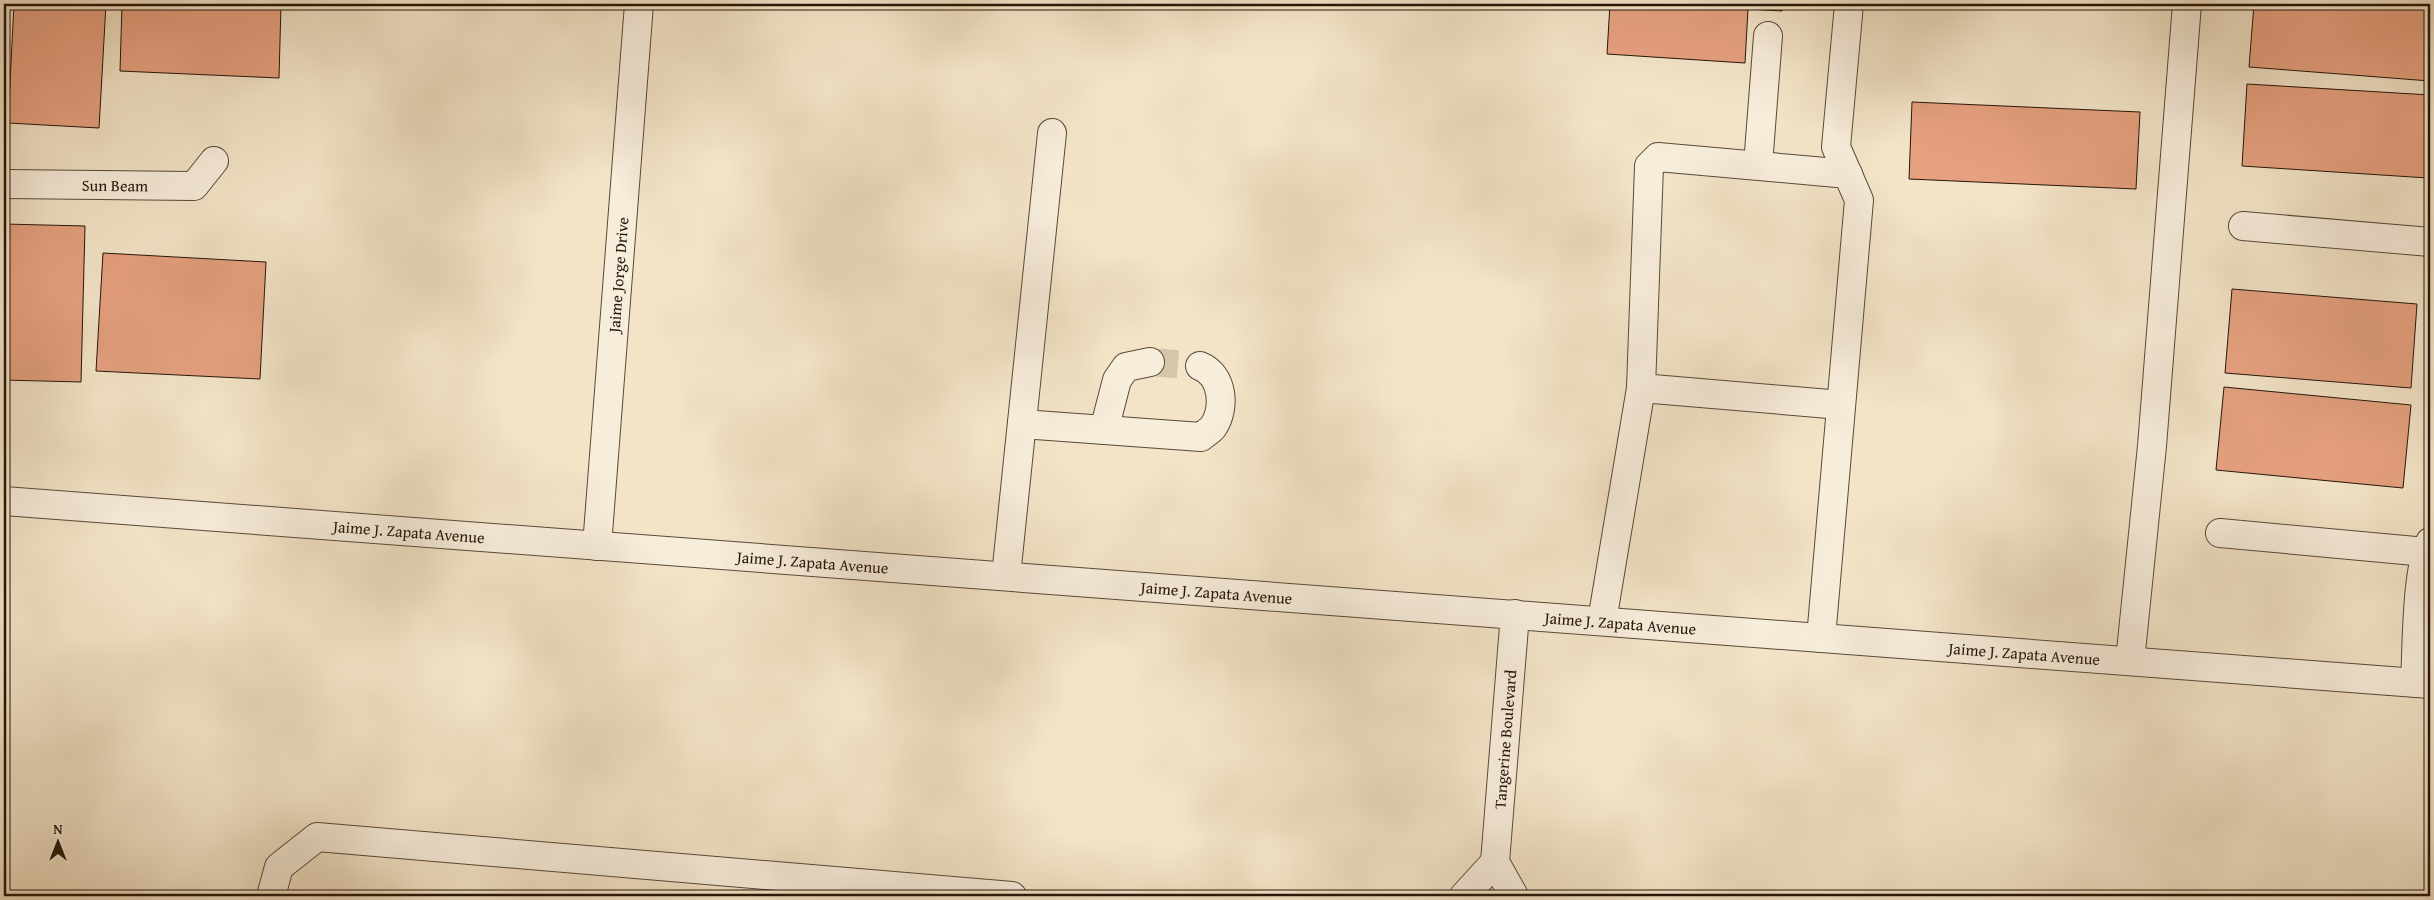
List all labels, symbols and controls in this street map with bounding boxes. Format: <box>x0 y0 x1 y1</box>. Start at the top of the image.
street label: Sun Beam <box>82 173 148 198</box>
street label: Jaime Jorge Drive <box>601 216 634 336</box>
street label: Jaime J. Zapata Avenue <box>330 514 485 549</box>
street label: Jaime J. Zapata Avenue <box>734 544 889 580</box>
street label: Jaime J. Zapata Avenue <box>1138 575 1293 610</box>
street label: Jaime J. Zapata Avenue <box>1542 605 1697 641</box>
street label: Jaime J. Zapata Avenue <box>1946 636 2101 671</box>
street label: Tangerine Boulevard <box>1487 668 1523 810</box>
north arrow <box>32 818 82 868</box>
text: N <box>53 819 63 839</box>

